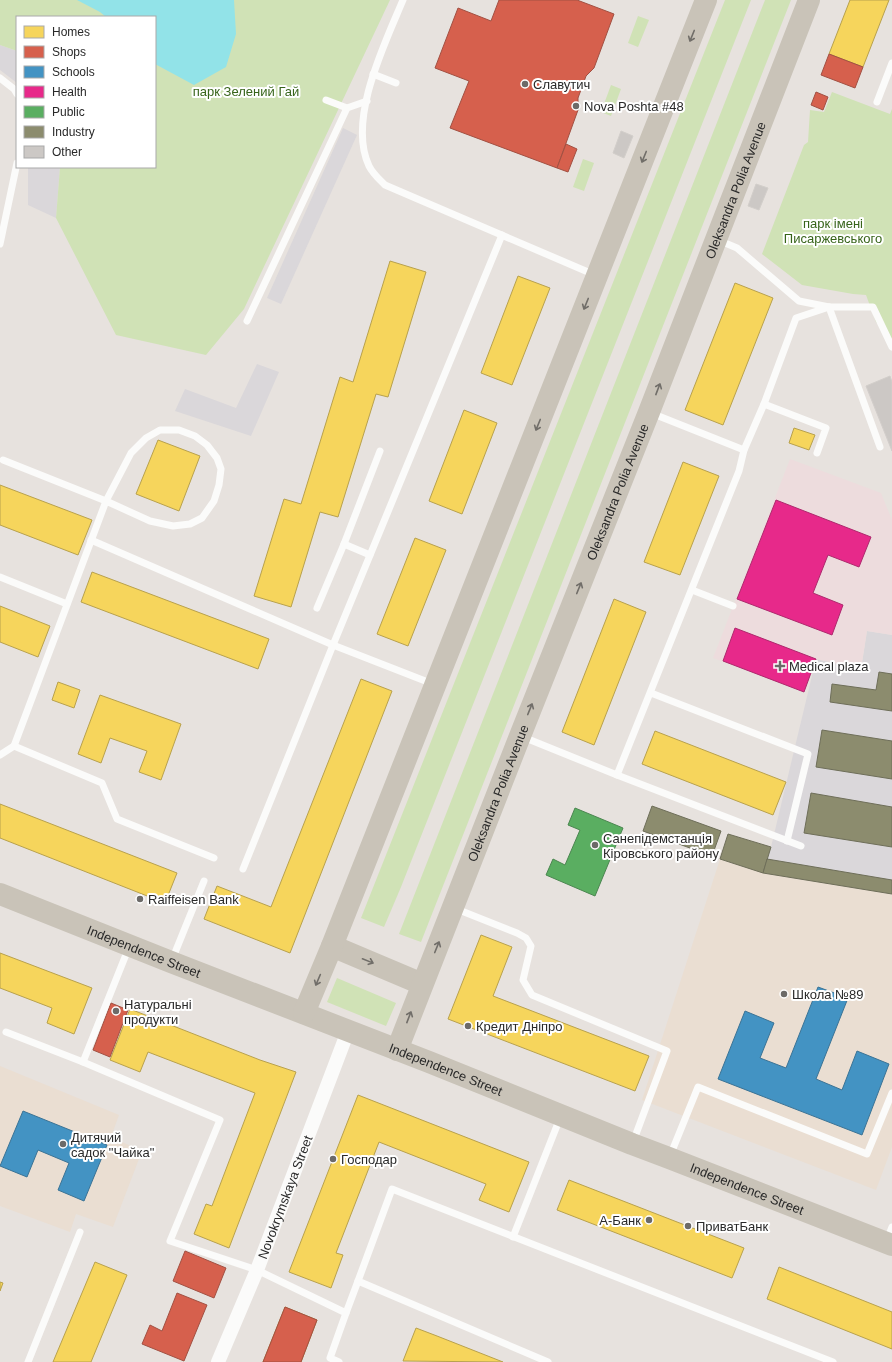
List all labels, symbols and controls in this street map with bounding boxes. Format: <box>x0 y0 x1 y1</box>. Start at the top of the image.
legend <box>16 16 156 168</box>
text: Homes <box>52 25 90 39</box>
one-way arrow <box>688 30 695 42</box>
text: Shops <box>52 45 86 59</box>
text: Schools <box>52 65 95 79</box>
place label: Славутич <box>533 77 590 92</box>
marker: Славутич <box>520 79 530 89</box>
park label: парк Зелений Гай <box>193 84 299 99</box>
text: Health <box>52 85 87 99</box>
place label: Nova Poshta #48 <box>584 99 684 114</box>
marker: Nova Poshta #48 <box>571 101 581 111</box>
text: Public <box>52 105 85 119</box>
street label: Oleksandra Polia Avenue <box>702 120 769 261</box>
text: Industry <box>52 125 95 139</box>
text: Other <box>52 145 82 159</box>
one-way arrow <box>640 151 648 163</box>
park label: парк імені Писаржевського <box>784 216 882 246</box>
one-way arrow <box>582 298 590 310</box>
one-way arrow <box>654 384 662 396</box>
one-way arrow <box>534 418 542 430</box>
street label: Oleksandra Polia Avenue <box>584 422 652 563</box>
one-way arrow <box>575 583 583 595</box>
place label: Medical plaza <box>789 659 869 674</box>
marker: Medical plaza <box>774 660 786 672</box>
one-way arrow <box>527 703 535 715</box>
street label: Oleksandra Polia Avenue <box>465 723 532 864</box>
place label: Санепідемстанція Кіровського району <box>603 831 719 861</box>
marker: Санепідемстанція Кіровського району <box>590 840 600 850</box>
place label: Raiffeisen Bank <box>148 892 239 907</box>
marker: Raiffeisen Bank <box>135 894 145 904</box>
street label: Independence Street <box>85 922 203 981</box>
one-way arrow <box>433 942 441 954</box>
one-way arrow <box>361 958 373 965</box>
one-way arrow <box>313 973 321 985</box>
place label: Школа №89 <box>792 987 864 1002</box>
marker: Школа №89 <box>779 989 789 999</box>
place label: Натуральні продукти <box>124 997 192 1027</box>
marker: Натуральні продукти <box>111 1006 121 1016</box>
one-way arrow <box>406 1011 414 1023</box>
place label: Кредит Дніпро <box>476 1019 563 1034</box>
marker: Кредит Дніпро <box>463 1021 473 1031</box>
street label: Independence Street <box>387 1040 505 1099</box>
place label: Дитячий садок "Чайка" <box>71 1130 155 1160</box>
street label: Novokrymskaya Street <box>255 1133 316 1261</box>
marker: Дитячий садок "Чайка" <box>58 1139 68 1149</box>
place label: Господар <box>341 1152 397 1167</box>
marker: Господар <box>328 1154 338 1164</box>
street label: Independence Street <box>688 1160 806 1218</box>
place label: А-Банк <box>599 1213 641 1228</box>
marker: А-Банк <box>644 1215 654 1225</box>
place label: ПриватБанк <box>696 1219 768 1234</box>
marker: ПриватБанк <box>683 1221 693 1231</box>

